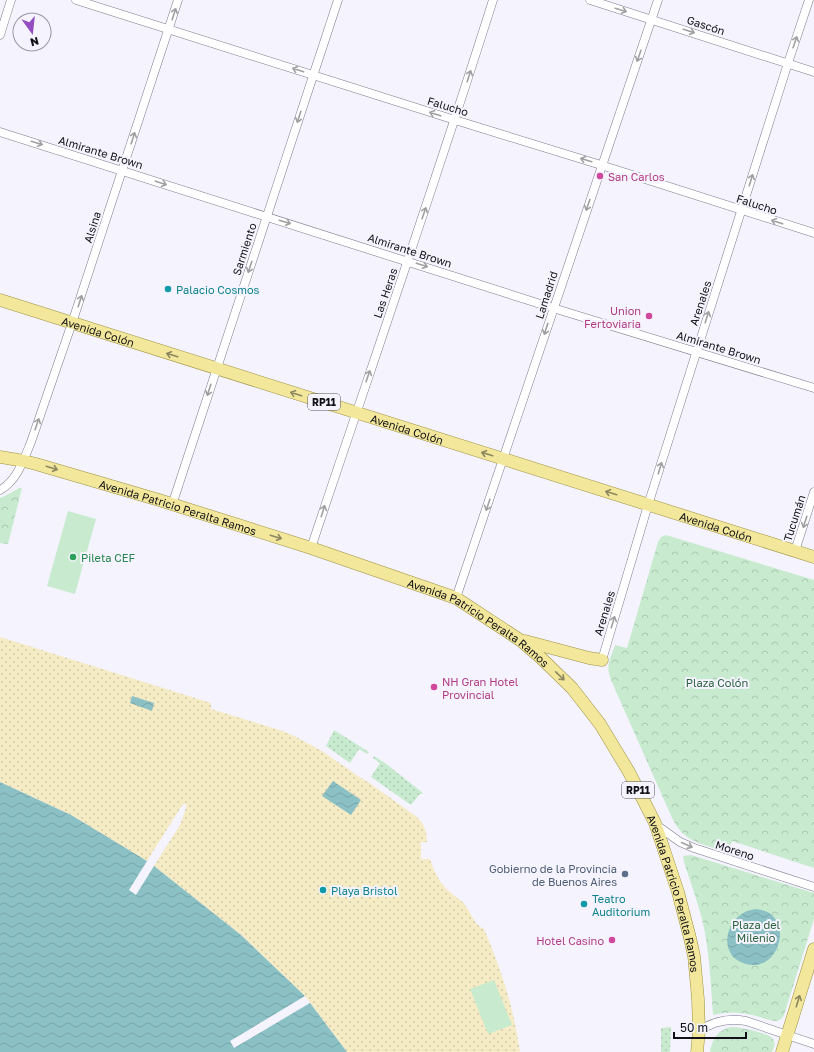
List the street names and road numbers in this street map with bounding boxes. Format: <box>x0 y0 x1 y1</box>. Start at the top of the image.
street label: Gascón <box>685 13 727 37</box>
street label: Falucho <box>426 94 470 118</box>
street label: Almirante Brown <box>57 133 145 171</box>
street label: Falucho <box>735 191 779 217</box>
street label: Alsina <box>81 210 103 244</box>
street label: Sarmiento <box>229 221 259 277</box>
street label: Almirante Brown <box>366 230 454 270</box>
street label: Las Heras <box>370 266 400 320</box>
street label: Lamadrid <box>532 270 560 320</box>
street label: Arenales <box>687 279 713 327</box>
street label: Avenida Colón <box>60 313 136 349</box>
street label: Almirante Brown <box>675 328 763 366</box>
road number: RP11 <box>308 394 340 410</box>
street label: Avenida Colón <box>369 411 445 446</box>
street label: Avenida Patricio Peralta Ramos <box>98 476 259 537</box>
street label: Tucumán <box>780 493 808 543</box>
street label: Avenida Colón <box>678 509 754 544</box>
street label: Avenida Patricio Peralta Ramos <box>406 575 552 669</box>
street label: Arenales <box>591 589 617 637</box>
road number: RP11 <box>622 782 654 798</box>
street label: Avenida Patricio Peralta Ramos <box>645 812 702 973</box>
street label: Moreno <box>714 838 756 862</box>

